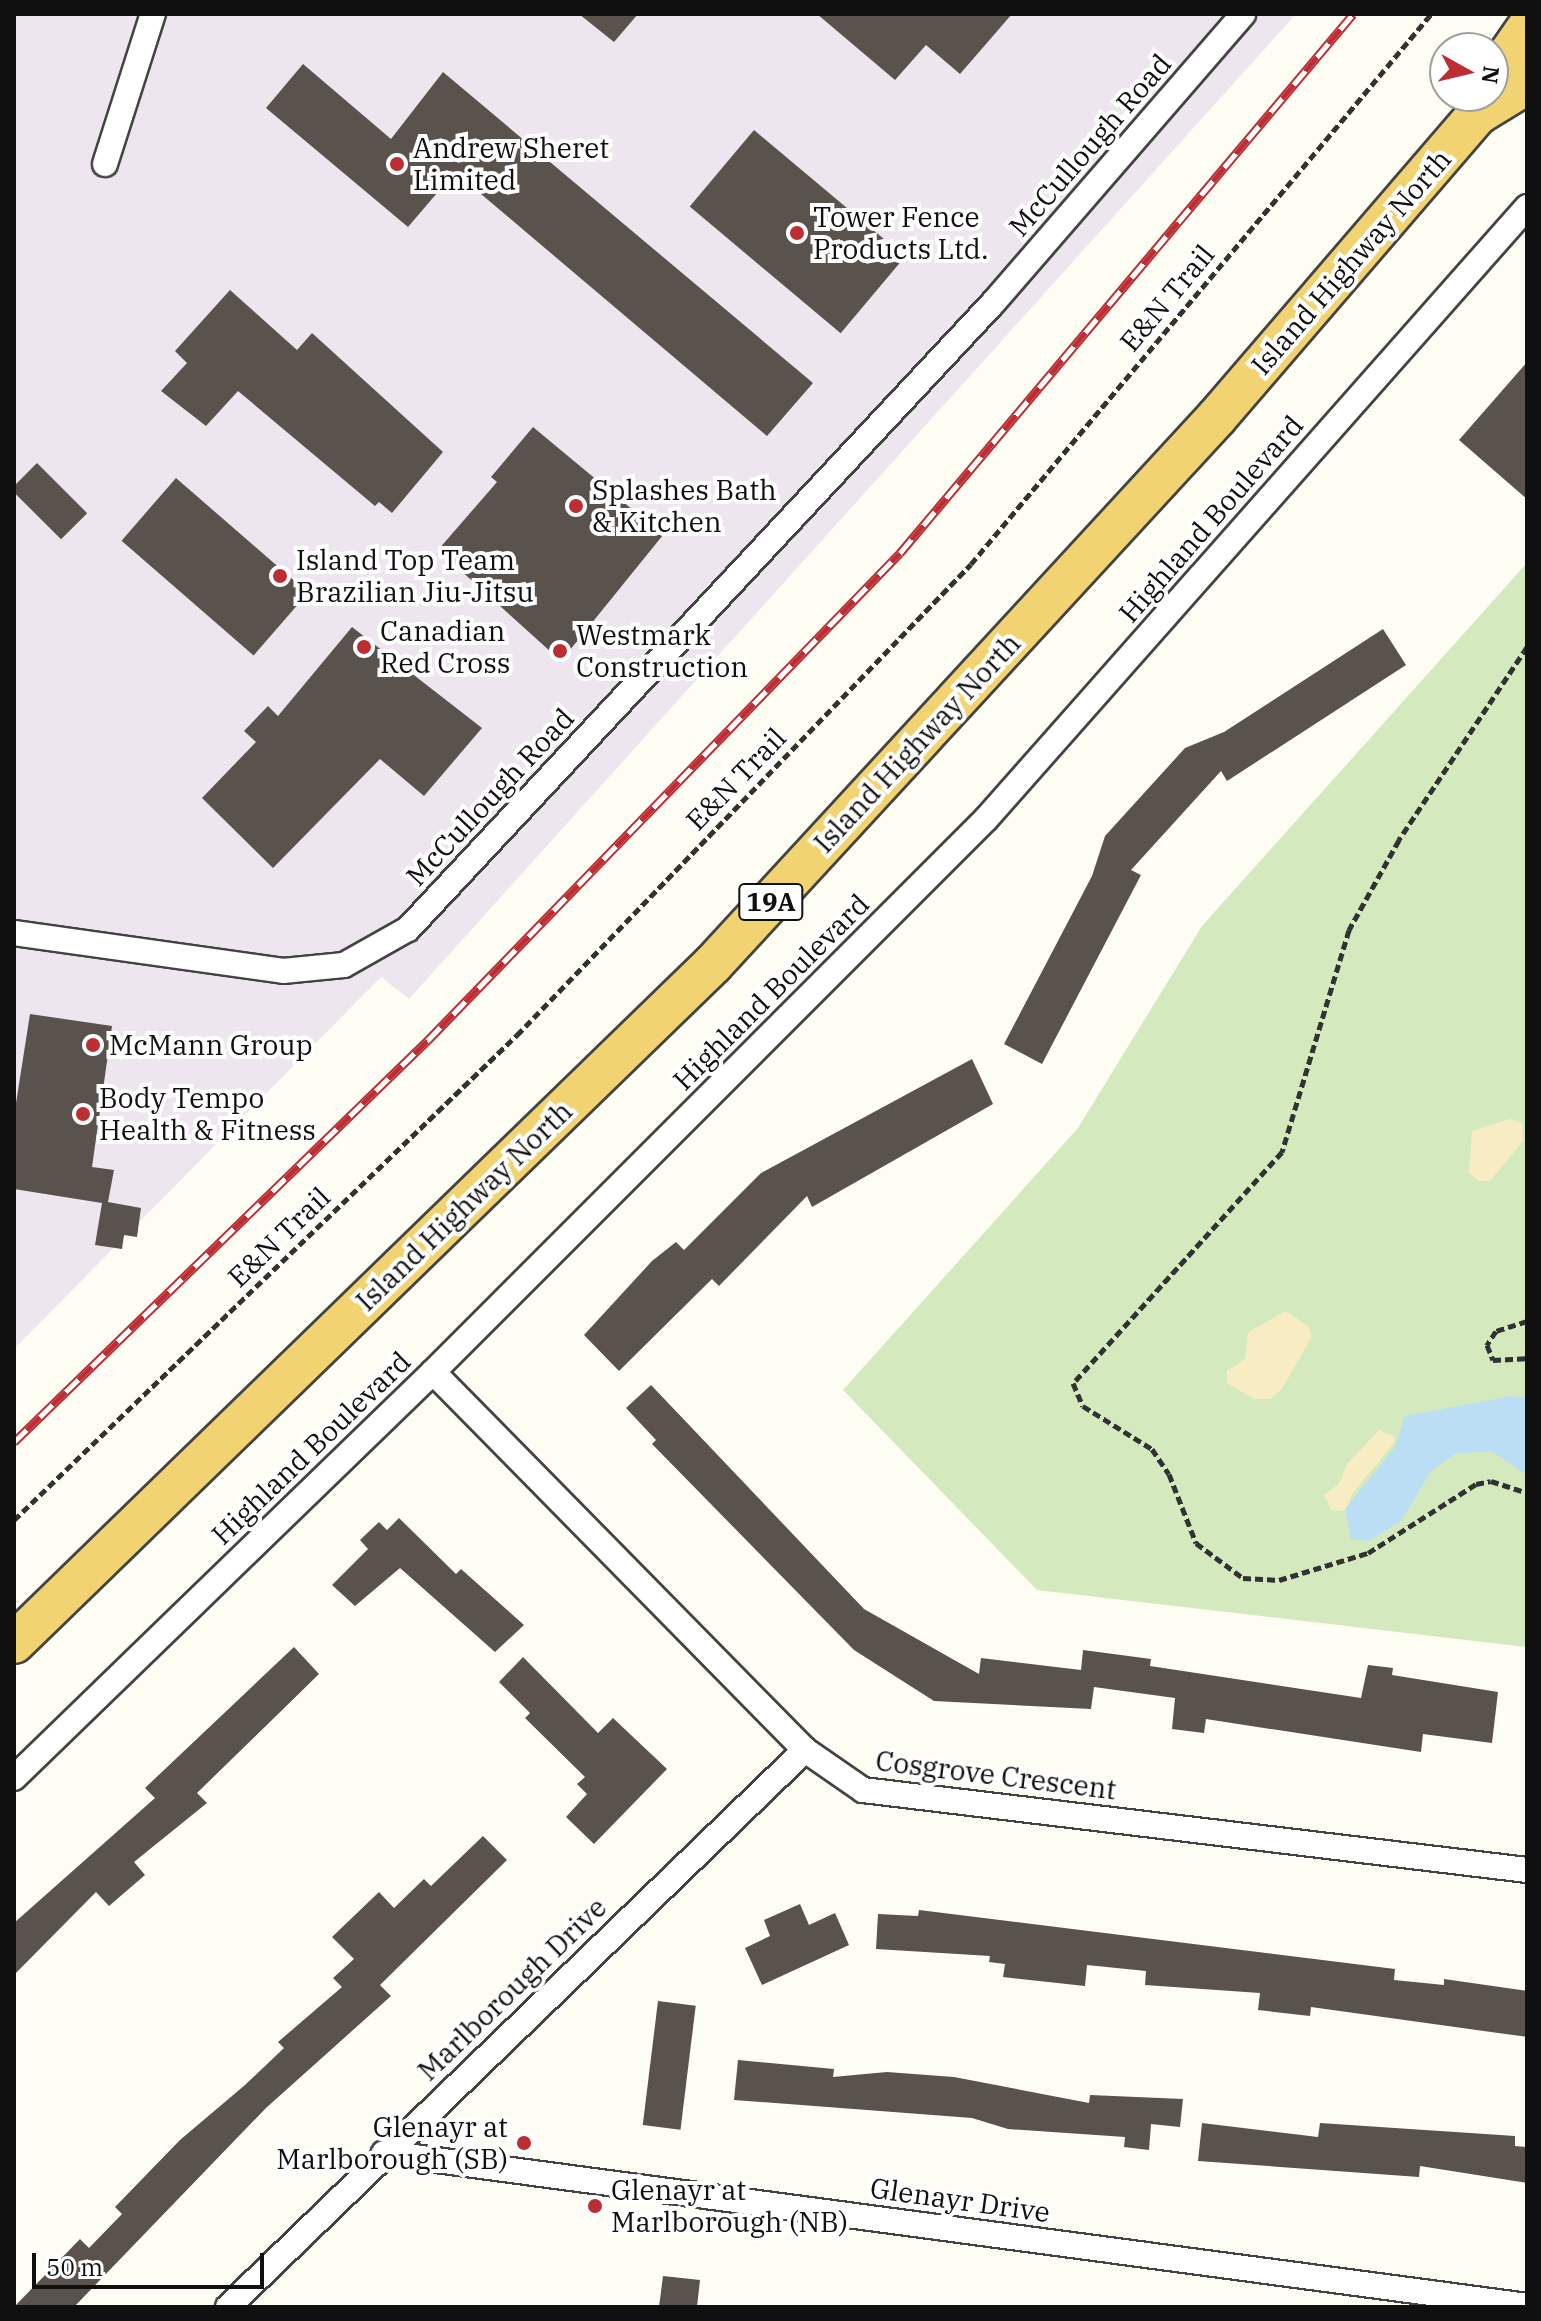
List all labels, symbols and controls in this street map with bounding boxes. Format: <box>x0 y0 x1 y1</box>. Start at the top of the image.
north arrow <box>1429 32 1509 112</box>
street label: McCullough Road <box>1002 47 1178 243</box>
text: N <box>1476 64 1507 86</box>
place label: Andrew Sheret Limited <box>413 131 609 197</box>
street label: Island Highway North <box>1244 143 1458 381</box>
marker: Andrew Sheret Limited <box>388 155 406 173</box>
place label: Tower Fence Products Ltd. <box>813 200 989 266</box>
marker: Tower Fence Products Ltd. <box>788 224 806 242</box>
street label: E&N Trail <box>1113 238 1221 358</box>
street label: Highland Boulevard <box>1112 409 1310 629</box>
place label: Splashes Bath & Kitchen <box>592 473 777 539</box>
marker: Splashes Bath & Kitchen <box>567 497 585 515</box>
place label: Island Top Team Brazilian Jiu-Jitsu <box>296 543 534 609</box>
marker: Island Top Team Brazilian Jiu-Jitsu <box>271 567 289 585</box>
place label: Canadian Red Cross <box>380 614 510 680</box>
place label: Westmark Construction <box>576 618 748 684</box>
street label: Island Highway North <box>807 627 1027 859</box>
marker: Canadian Red Cross <box>355 638 373 656</box>
marker: Westmark Construction <box>551 642 569 660</box>
street label: McCullough Road <box>399 701 581 893</box>
street label: E&N Trail <box>679 721 793 837</box>
road number: 19A <box>737 880 805 924</box>
street label: Highland Boulevard <box>666 887 876 1097</box>
place label: McMann Group <box>109 1028 313 1062</box>
marker: McMann Group <box>84 1036 102 1054</box>
place label: Body Tempo Health & Fitness <box>99 1081 316 1147</box>
street label: Island Highway North <box>349 1094 579 1318</box>
marker: Body Tempo Health & Fitness <box>74 1105 92 1123</box>
street label: E&N Trail <box>221 1180 337 1294</box>
street label: Highland Boulevard <box>205 1344 417 1552</box>
street label: Cosgrove Crescent <box>874 1744 1118 1806</box>
street label: Marlborough Drive <box>411 1891 613 2087</box>
place label: Glenayr at Marlborough (SB) <box>276 2110 508 2176</box>
marker: Glenayr at Marlborough (SB) <box>515 2134 533 2152</box>
street label: Glenayr Drive <box>868 2171 1052 2229</box>
place label: Glenayr at Marlborough (NB) <box>611 2173 848 2239</box>
marker: Glenayr at Marlborough (NB) <box>586 2197 604 2215</box>
scale bar <box>36 2237 268 2287</box>
text: 50 m <box>46 2251 103 2283</box>

